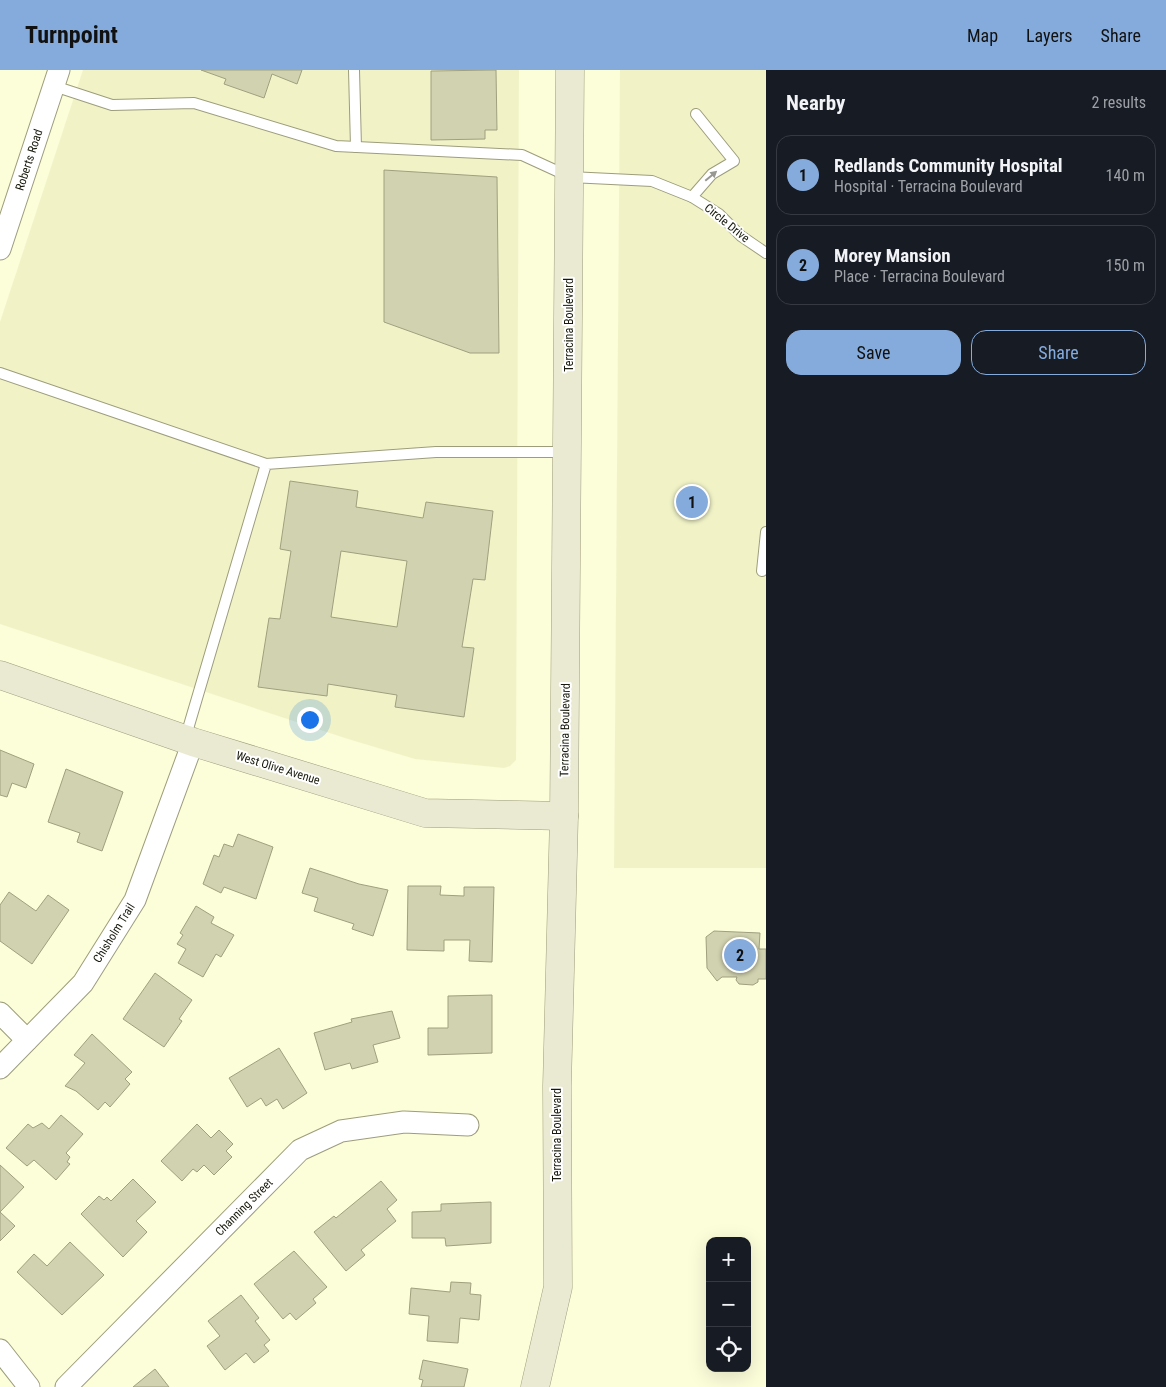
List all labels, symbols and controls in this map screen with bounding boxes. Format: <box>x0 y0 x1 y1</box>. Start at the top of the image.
text: Turnpoint <box>25 21 118 49</box>
text: Map <box>967 25 998 46</box>
text: Layers <box>1026 25 1073 46</box>
text: Share <box>1101 25 1141 46</box>
text: Nearby <box>786 91 845 115</box>
text: 2 results <box>1091 93 1146 112</box>
street label: Roberts Road <box>12 127 46 192</box>
text: Redlands Community Hospital <box>834 154 1063 177</box>
text: 1 <box>799 166 807 185</box>
text: 140 m <box>1106 166 1145 185</box>
one-way arrow <box>705 171 718 182</box>
text: Hospital · Terracina Boulevard <box>834 177 1023 196</box>
street label: Circle Drive <box>702 201 753 246</box>
text: Morey Mansion <box>834 244 951 267</box>
text: 2 <box>799 256 807 275</box>
text: 150 m <box>1106 256 1145 275</box>
text: Place · Terracina Boulevard <box>834 267 1005 286</box>
street label: Terracina Boulevard <box>562 278 576 372</box>
button: Save <box>786 330 961 375</box>
button: Share <box>971 330 1146 375</box>
pin: 1 <box>676 483 708 521</box>
street label: Terracina Boulevard <box>557 683 573 777</box>
your location <box>297 707 323 733</box>
street label: West Olive Avenue <box>234 749 322 788</box>
street label: Chisholm Trail <box>90 901 138 965</box>
pin: 2 <box>724 936 756 974</box>
street label: Terracina Boulevard <box>550 1088 564 1182</box>
street label: Channing Street <box>212 1175 276 1239</box>
map controls <box>706 1237 751 1372</box>
button: + <box>706 1237 751 1282</box>
button: − <box>706 1282 751 1327</box>
button: locate <box>706 1327 751 1372</box>

